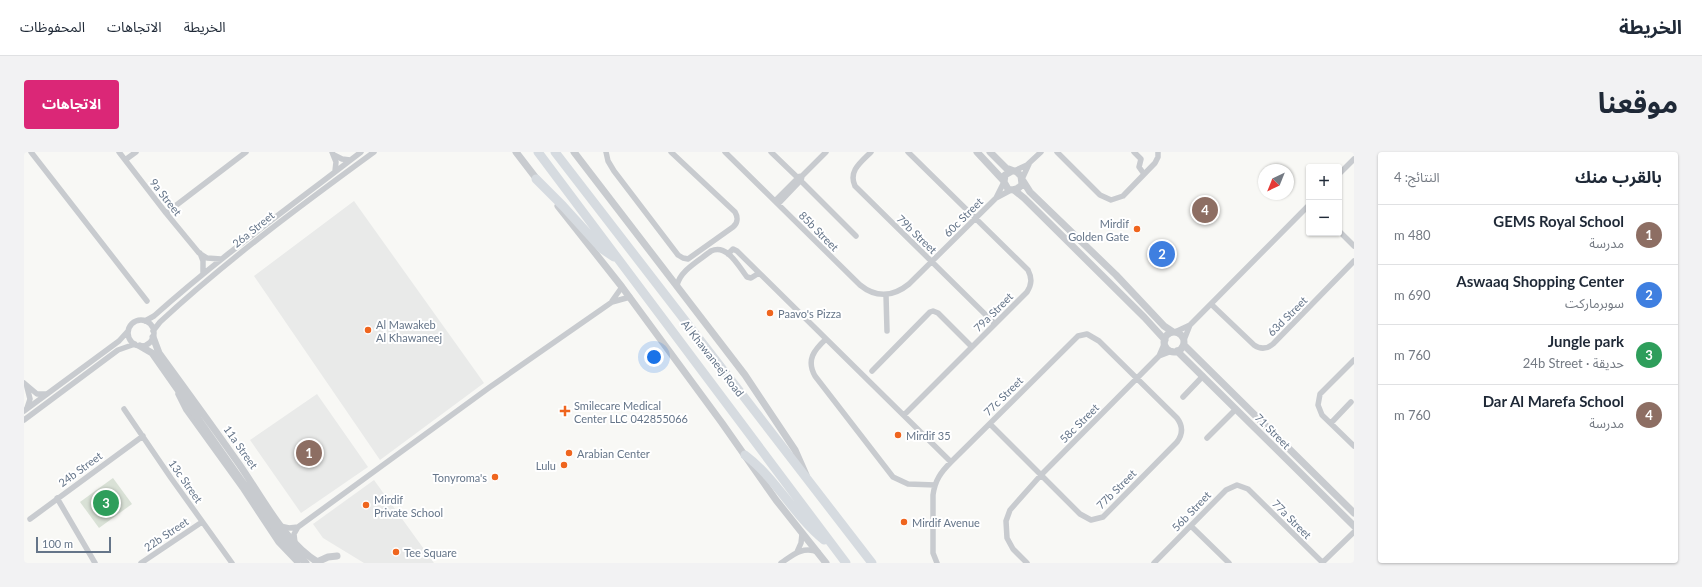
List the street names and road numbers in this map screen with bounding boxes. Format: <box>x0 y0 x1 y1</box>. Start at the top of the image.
street label: 9a Street <box>147 176 185 218</box>
street label: 60c Street <box>941 195 985 239</box>
street label: 26a Street <box>229 208 277 250</box>
street label: 85b Street <box>796 208 842 254</box>
street label: 79b Street <box>894 212 940 256</box>
street label: 79a Street <box>971 290 1015 334</box>
street label: 63d Street <box>1264 293 1310 339</box>
street label: Al Khawaneej Road <box>679 317 747 399</box>
street label: 77c Street <box>981 374 1025 418</box>
street label: 58c Street <box>1057 401 1101 445</box>
street label: 71 Street <box>1253 411 1293 451</box>
street label: 11a Street <box>221 423 261 471</box>
street label: 24b Street <box>56 449 104 489</box>
street label: 13c Street <box>166 457 206 505</box>
street label: 77b Street <box>1093 466 1139 512</box>
street label: 56b Street <box>1169 488 1213 534</box>
street label: 77a Street <box>1270 497 1314 541</box>
street label: 22b Street <box>141 514 191 554</box>

